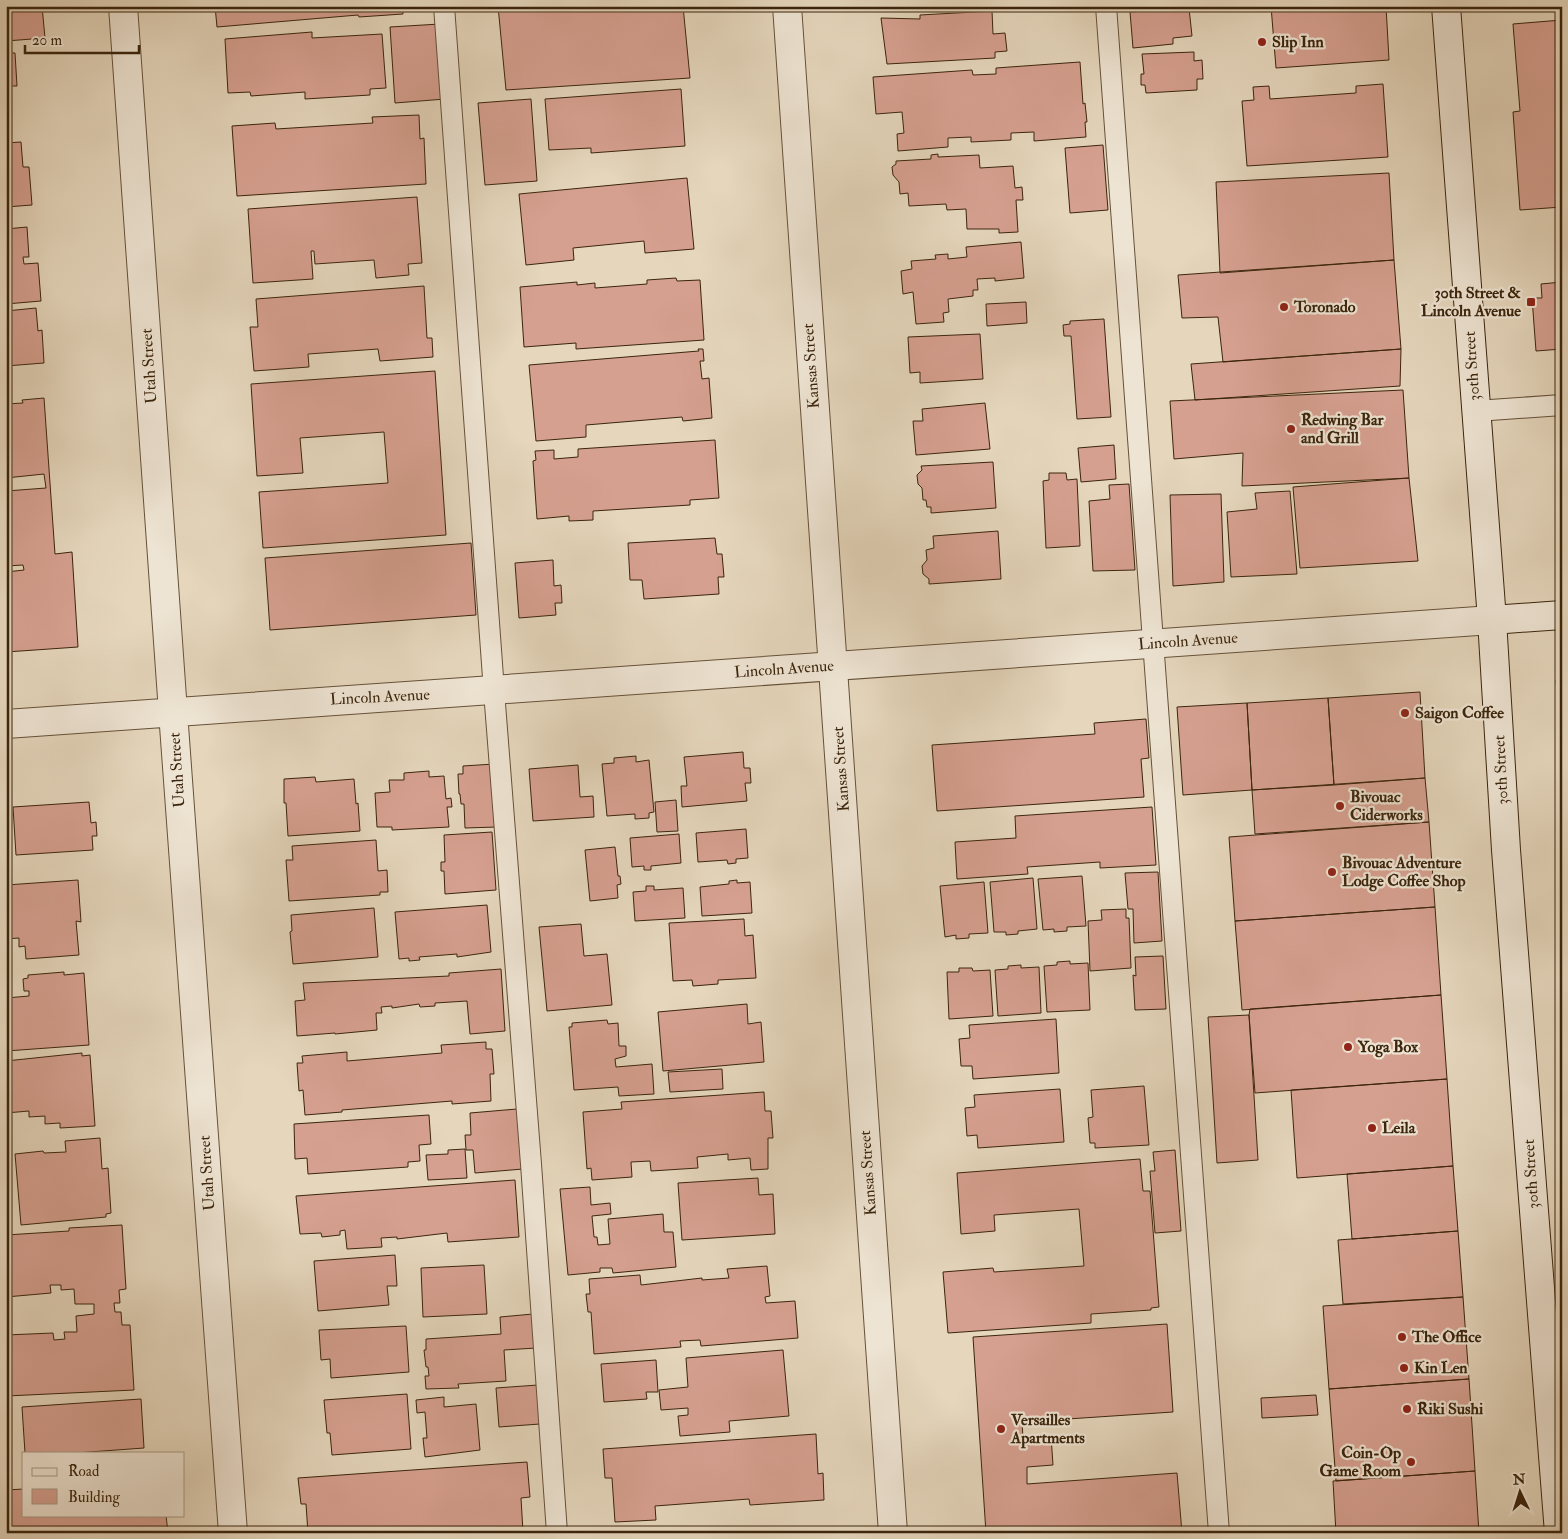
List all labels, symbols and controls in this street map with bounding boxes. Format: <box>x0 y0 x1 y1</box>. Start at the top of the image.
scale bar <box>25 22 139 54</box>
text: 20 m <box>32 31 62 50</box>
place label: Slip Inn <box>1272 32 1324 53</box>
marker: Slip Inn <box>1256 36 1268 48</box>
place label: 30th Street & Lincoln Avenue <box>1421 283 1521 321</box>
marker: 30th Street & Lincoln Avenue <box>1525 296 1537 308</box>
place label: Toronado <box>1293 297 1356 317</box>
marker: Toronado <box>1278 301 1290 313</box>
street label: Kansas Street <box>798 323 824 409</box>
street label: Utah Street <box>136 328 162 404</box>
street label: 30th Street <box>1460 330 1484 402</box>
place label: Redwing Bar and Grill <box>1301 410 1385 448</box>
marker: Redwing Bar and Grill <box>1285 423 1297 435</box>
street label: Lincoln Avenue <box>1137 628 1239 654</box>
street label: Lincoln Avenue <box>733 656 835 682</box>
street label: Lincoln Avenue <box>329 684 431 710</box>
place label: Saigon Coffee <box>1415 703 1504 724</box>
marker: Saigon Coffee <box>1399 707 1411 719</box>
street label: Kansas Street <box>828 726 854 812</box>
street label: Utah Street <box>164 732 190 808</box>
street label: 30th Street <box>1489 735 1513 805</box>
place label: Bivouac Ciderworks <box>1350 787 1423 825</box>
marker: Bivouac Ciderworks <box>1334 800 1346 812</box>
place label: Bivouac Adventure Lodge Coffee Shop <box>1342 853 1466 892</box>
marker: Bivouac Adventure Lodge Coffee Shop <box>1326 866 1338 878</box>
place label: Yoga Box <box>1357 1037 1419 1058</box>
marker: Yoga Box <box>1342 1041 1354 1053</box>
place label: Leila <box>1382 1118 1416 1138</box>
marker: Leila <box>1366 1122 1378 1134</box>
street label: Kansas Street <box>855 1130 881 1216</box>
street label: Utah Street <box>194 1135 220 1211</box>
street label: 30th Street <box>1519 1138 1543 1210</box>
place label: The Office <box>1411 1327 1482 1347</box>
marker: The Office <box>1396 1331 1408 1343</box>
place label: Kin Len <box>1414 1358 1468 1378</box>
marker: Kin Len <box>1398 1362 1410 1374</box>
place label: Riki Sushi <box>1417 1399 1484 1419</box>
marker: Riki Sushi <box>1401 1403 1413 1415</box>
place label: Versailles Apartments <box>1010 1410 1085 1449</box>
marker: Versailles Apartments <box>995 1423 1007 1435</box>
place label: Coin-Op Game Room <box>1319 1443 1402 1481</box>
legend <box>22 1452 185 1516</box>
marker: Coin-Op Game Room <box>1405 1456 1417 1468</box>
text: Road <box>68 1462 100 1481</box>
north arrow <box>1496 1466 1546 1516</box>
text: N <box>1511 1471 1526 1489</box>
text: Building <box>68 1488 120 1507</box>

